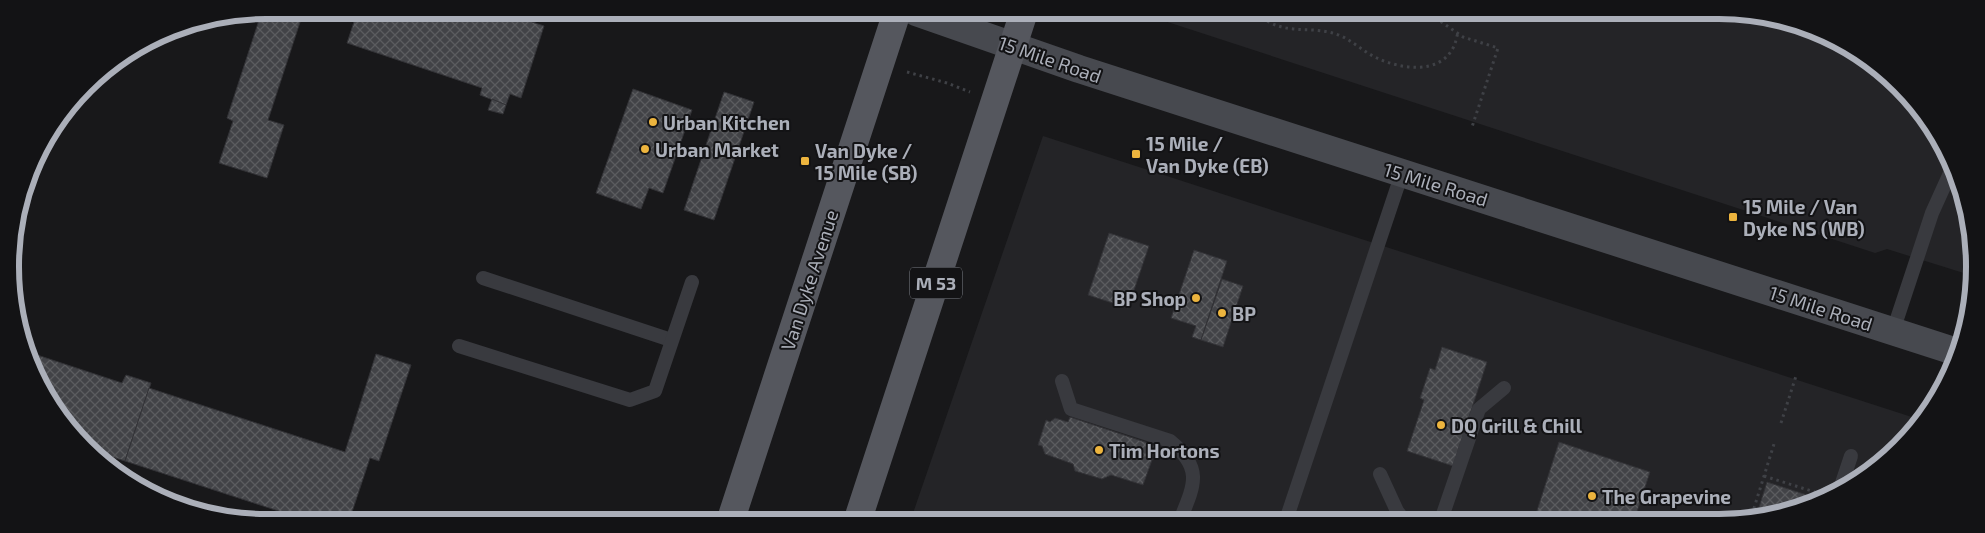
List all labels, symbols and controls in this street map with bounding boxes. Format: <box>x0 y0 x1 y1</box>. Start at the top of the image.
street label: 15 Mile Road <box>996 31 1104 87</box>
place label: Urban Kitchen <box>663 111 790 134</box>
marker: Urban Kitchen <box>647 116 659 128</box>
place label: 15 Mile / Van Dyke (EB) <box>1146 132 1269 178</box>
place label: Urban Market <box>655 138 779 161</box>
place label: Van Dyke / 15 Mile (SB) <box>815 139 918 184</box>
marker: Urban Market <box>639 143 651 155</box>
marker: 15 Mile / Van Dyke (EB) <box>1130 148 1142 160</box>
marker: Van Dyke / 15 Mile (SB) <box>799 155 811 167</box>
street label: 15 Mile Road <box>1381 157 1491 211</box>
place label: 15 Mile / Van Dyke NS (WB) <box>1743 195 1865 241</box>
street label: Van Dyke Avenue <box>775 207 843 353</box>
marker: 15 Mile / Van Dyke NS (WB) <box>1727 211 1739 223</box>
road number: M 53 <box>910 268 962 298</box>
street label: 15 Mile Road <box>1766 280 1876 336</box>
place label: BP Shop <box>1113 287 1186 310</box>
marker: BP Shop <box>1190 292 1202 304</box>
place label: BP <box>1232 302 1256 325</box>
marker: BP <box>1216 307 1228 319</box>
place label: DQ Grill & Chill <box>1451 414 1583 438</box>
marker: DQ Grill & Chill <box>1435 419 1447 431</box>
place label: Tim Hortons <box>1109 439 1220 462</box>
marker: Tim Hortons <box>1093 444 1105 456</box>
place label: The Grapevine <box>1602 485 1731 508</box>
marker: The Grapevine <box>1586 490 1598 502</box>

